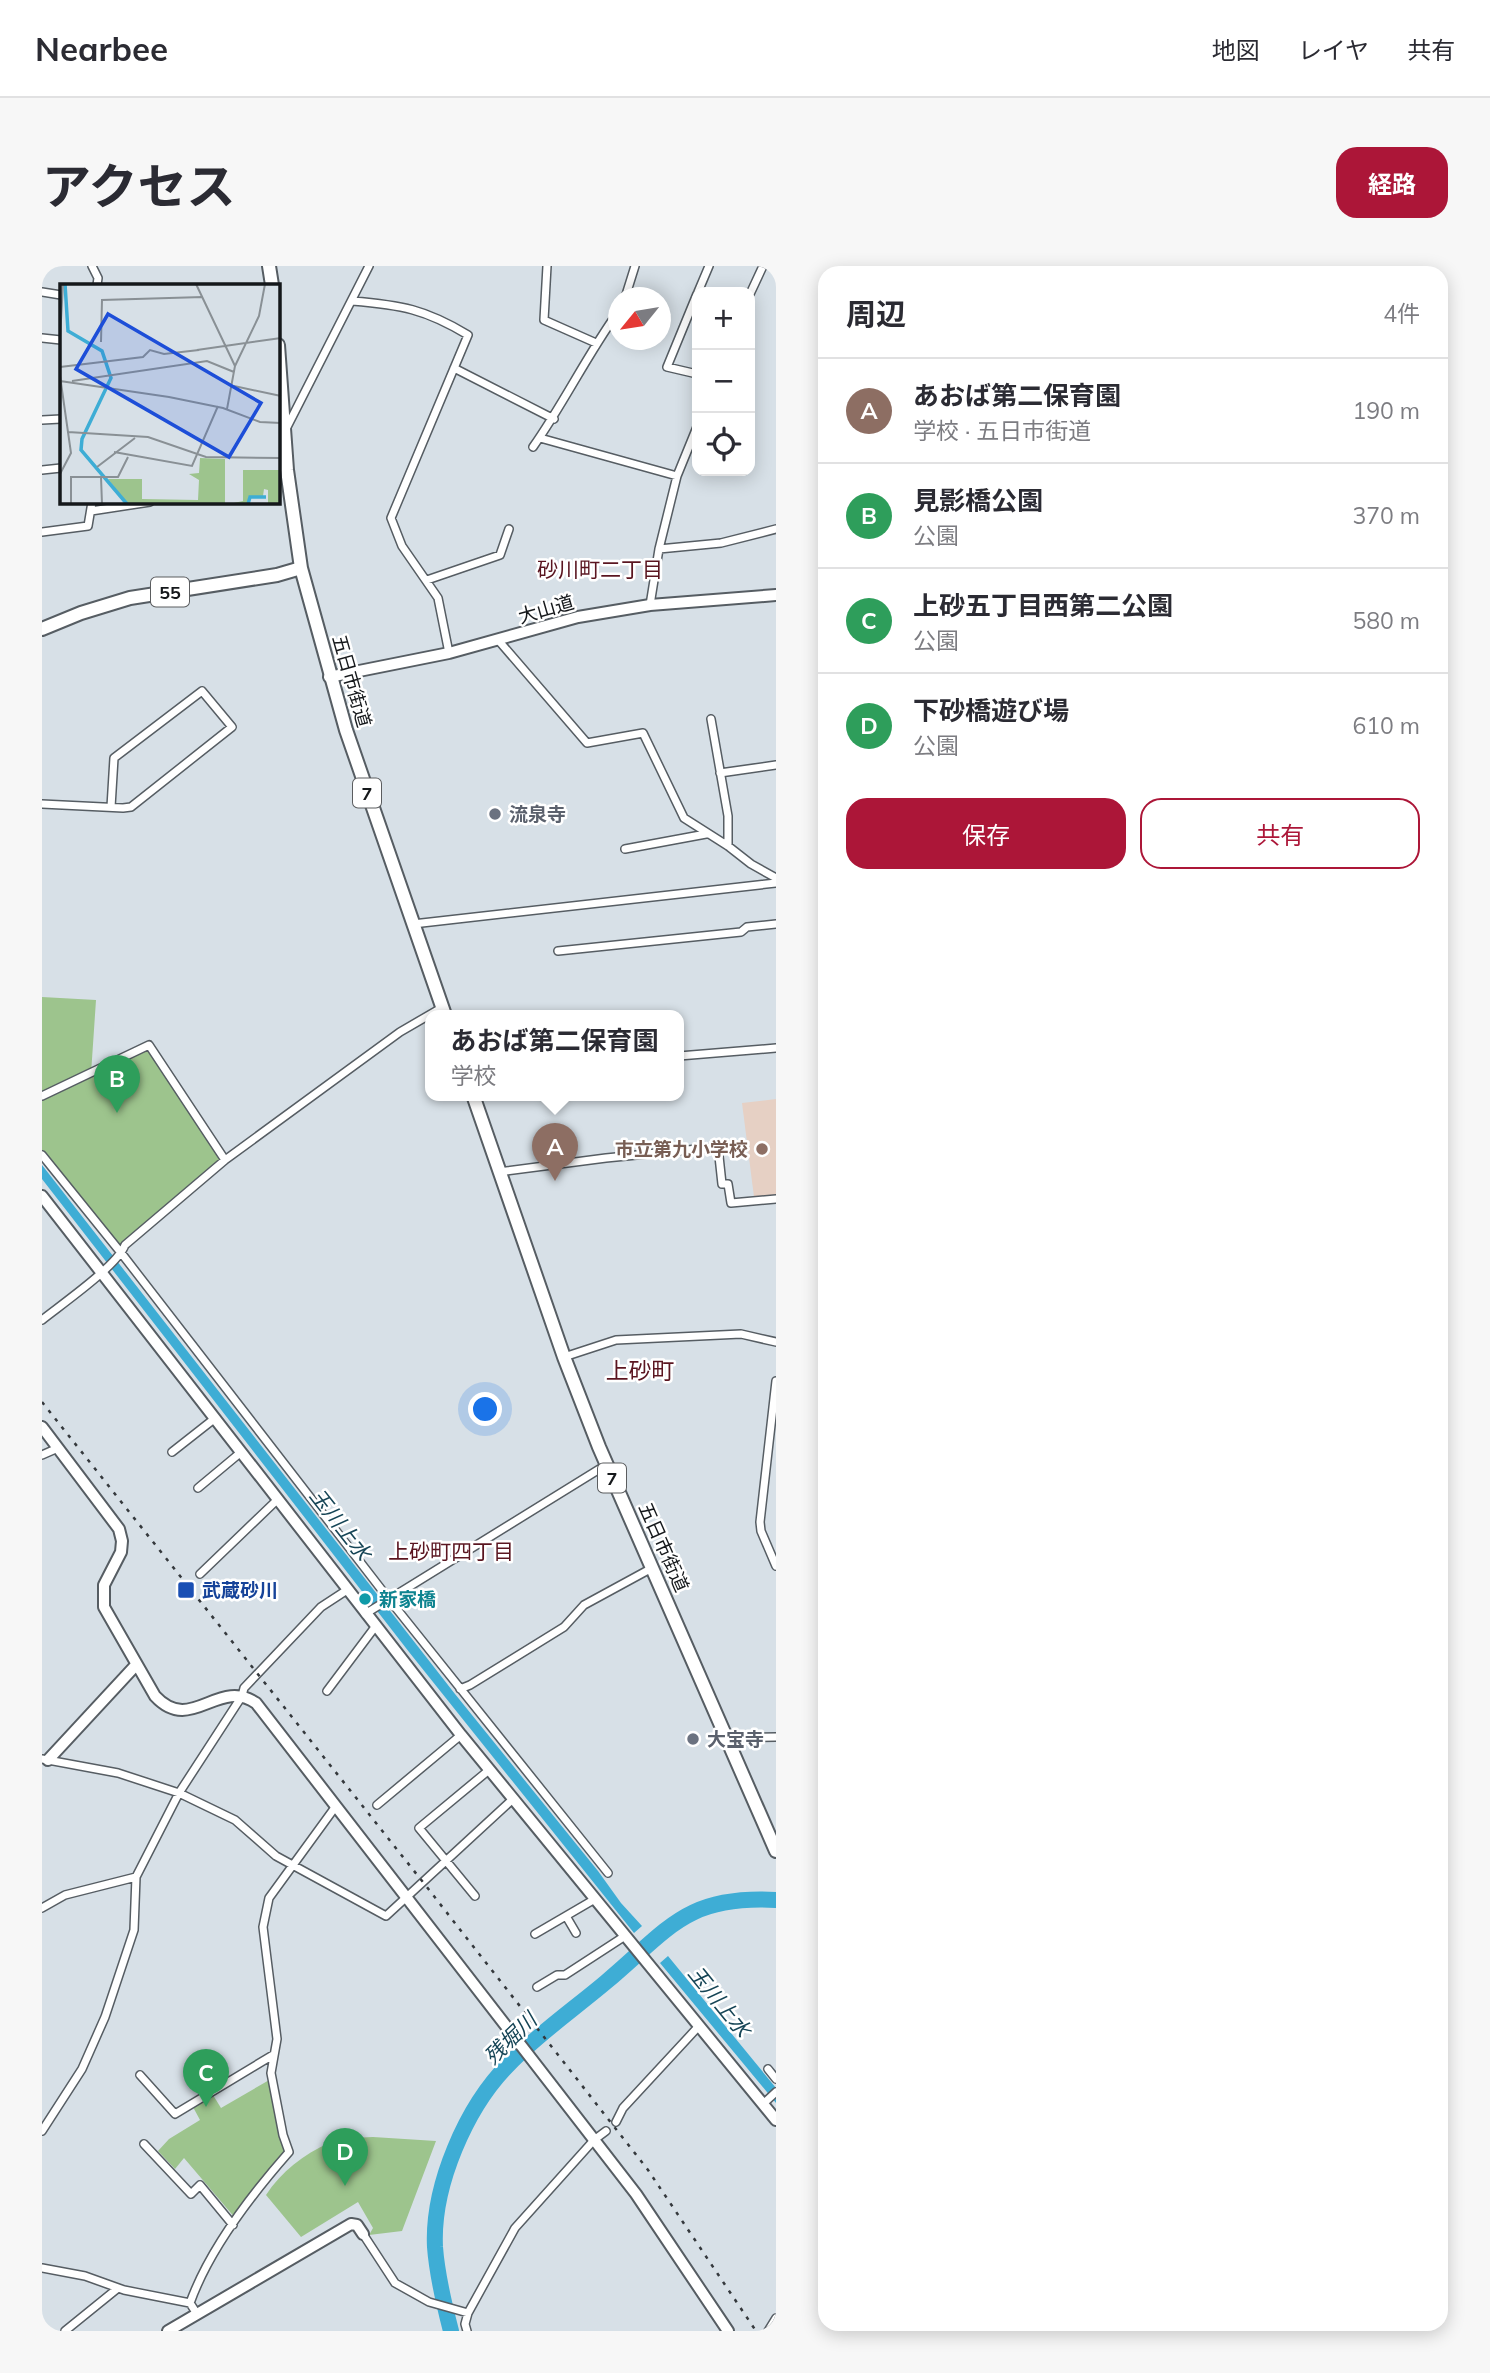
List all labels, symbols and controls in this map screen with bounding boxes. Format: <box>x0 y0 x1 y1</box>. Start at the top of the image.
text: Nearbee <box>35 28 168 69</box>
text: 地図 <box>1212 35 1260 65</box>
text: レイヤ <box>1298 35 1369 65</box>
text: 共有 <box>1407 35 1455 65</box>
button: 経路 <box>1336 147 1448 218</box>
text: アクセス <box>42 155 236 216</box>
inset map <box>60 284 280 504</box>
north arrow <box>608 287 671 350</box>
map controls <box>692 287 755 476</box>
button: + <box>692 287 755 350</box>
text: 周辺 <box>846 295 906 333</box>
text: 4件 <box>1383 299 1420 328</box>
button: − <box>692 350 755 413</box>
text: あおば第二保育園 <box>913 379 1121 412</box>
text: A <box>860 396 878 425</box>
text: 190 m <box>1352 396 1420 425</box>
button: locate <box>692 413 755 476</box>
text: 学校 · 五日市街道 <box>913 416 1091 445</box>
text: 見影橋公園 <box>913 484 1043 517</box>
text: B <box>861 501 877 530</box>
text: 370 m <box>1352 501 1420 530</box>
text: 公園 <box>913 521 959 550</box>
district label: 砂川町二丁目 <box>537 556 663 582</box>
road number: 55 <box>151 578 189 606</box>
text: 上砂五丁目西第二公園 <box>913 589 1173 622</box>
street label: 大山道 <box>515 590 577 628</box>
text: C <box>861 606 877 635</box>
text: 580 m <box>1352 606 1420 635</box>
text: 公園 <box>913 626 959 655</box>
street label: 五日市街道 <box>327 632 377 730</box>
text: 下砂橋遊び場 <box>913 694 1069 727</box>
text: D <box>860 711 878 740</box>
text: 610 m <box>1352 711 1420 740</box>
text: 公園 <box>913 731 959 760</box>
road number: 7 <box>353 778 381 808</box>
button: 保存 <box>846 798 1126 869</box>
button: 共有 <box>1140 798 1420 869</box>
place label: 流泉寺 <box>509 802 566 826</box>
marker: 流泉寺 <box>487 806 503 822</box>
popup <box>425 1010 684 1101</box>
text: あおば第二保育園 <box>450 1024 659 1057</box>
pin: B <box>94 1055 140 1113</box>
text: 学校 <box>450 1061 496 1090</box>
pin: A <box>532 1123 578 1181</box>
place label: 市立第九小学校 <box>615 1137 748 1161</box>
marker: 市立第九小学校 <box>754 1141 770 1157</box>
district label: 上砂町 <box>606 1356 675 1385</box>
your location <box>468 1392 502 1426</box>
road number: 7 <box>598 1464 626 1492</box>
water label: 玉川上水 <box>305 1483 378 1567</box>
street label: 五日市街道 <box>634 1499 694 1595</box>
district label: 上砂町四丁目 <box>388 1538 514 1564</box>
place label: 武蔵砂川 <box>202 1578 278 1602</box>
marker: 武蔵砂川 <box>176 1580 196 1600</box>
place label: 新家橋 <box>379 1587 436 1611</box>
marker: 新家橋 <box>357 1591 373 1607</box>
place label: 大宝寺 <box>707 1727 764 1751</box>
marker: 大宝寺 <box>685 1731 701 1747</box>
water label: 玉川上水 <box>683 1960 758 2043</box>
water label: 残堀川 <box>478 2005 543 2069</box>
pin: C <box>183 2049 229 2107</box>
pin: D <box>322 2128 368 2186</box>

